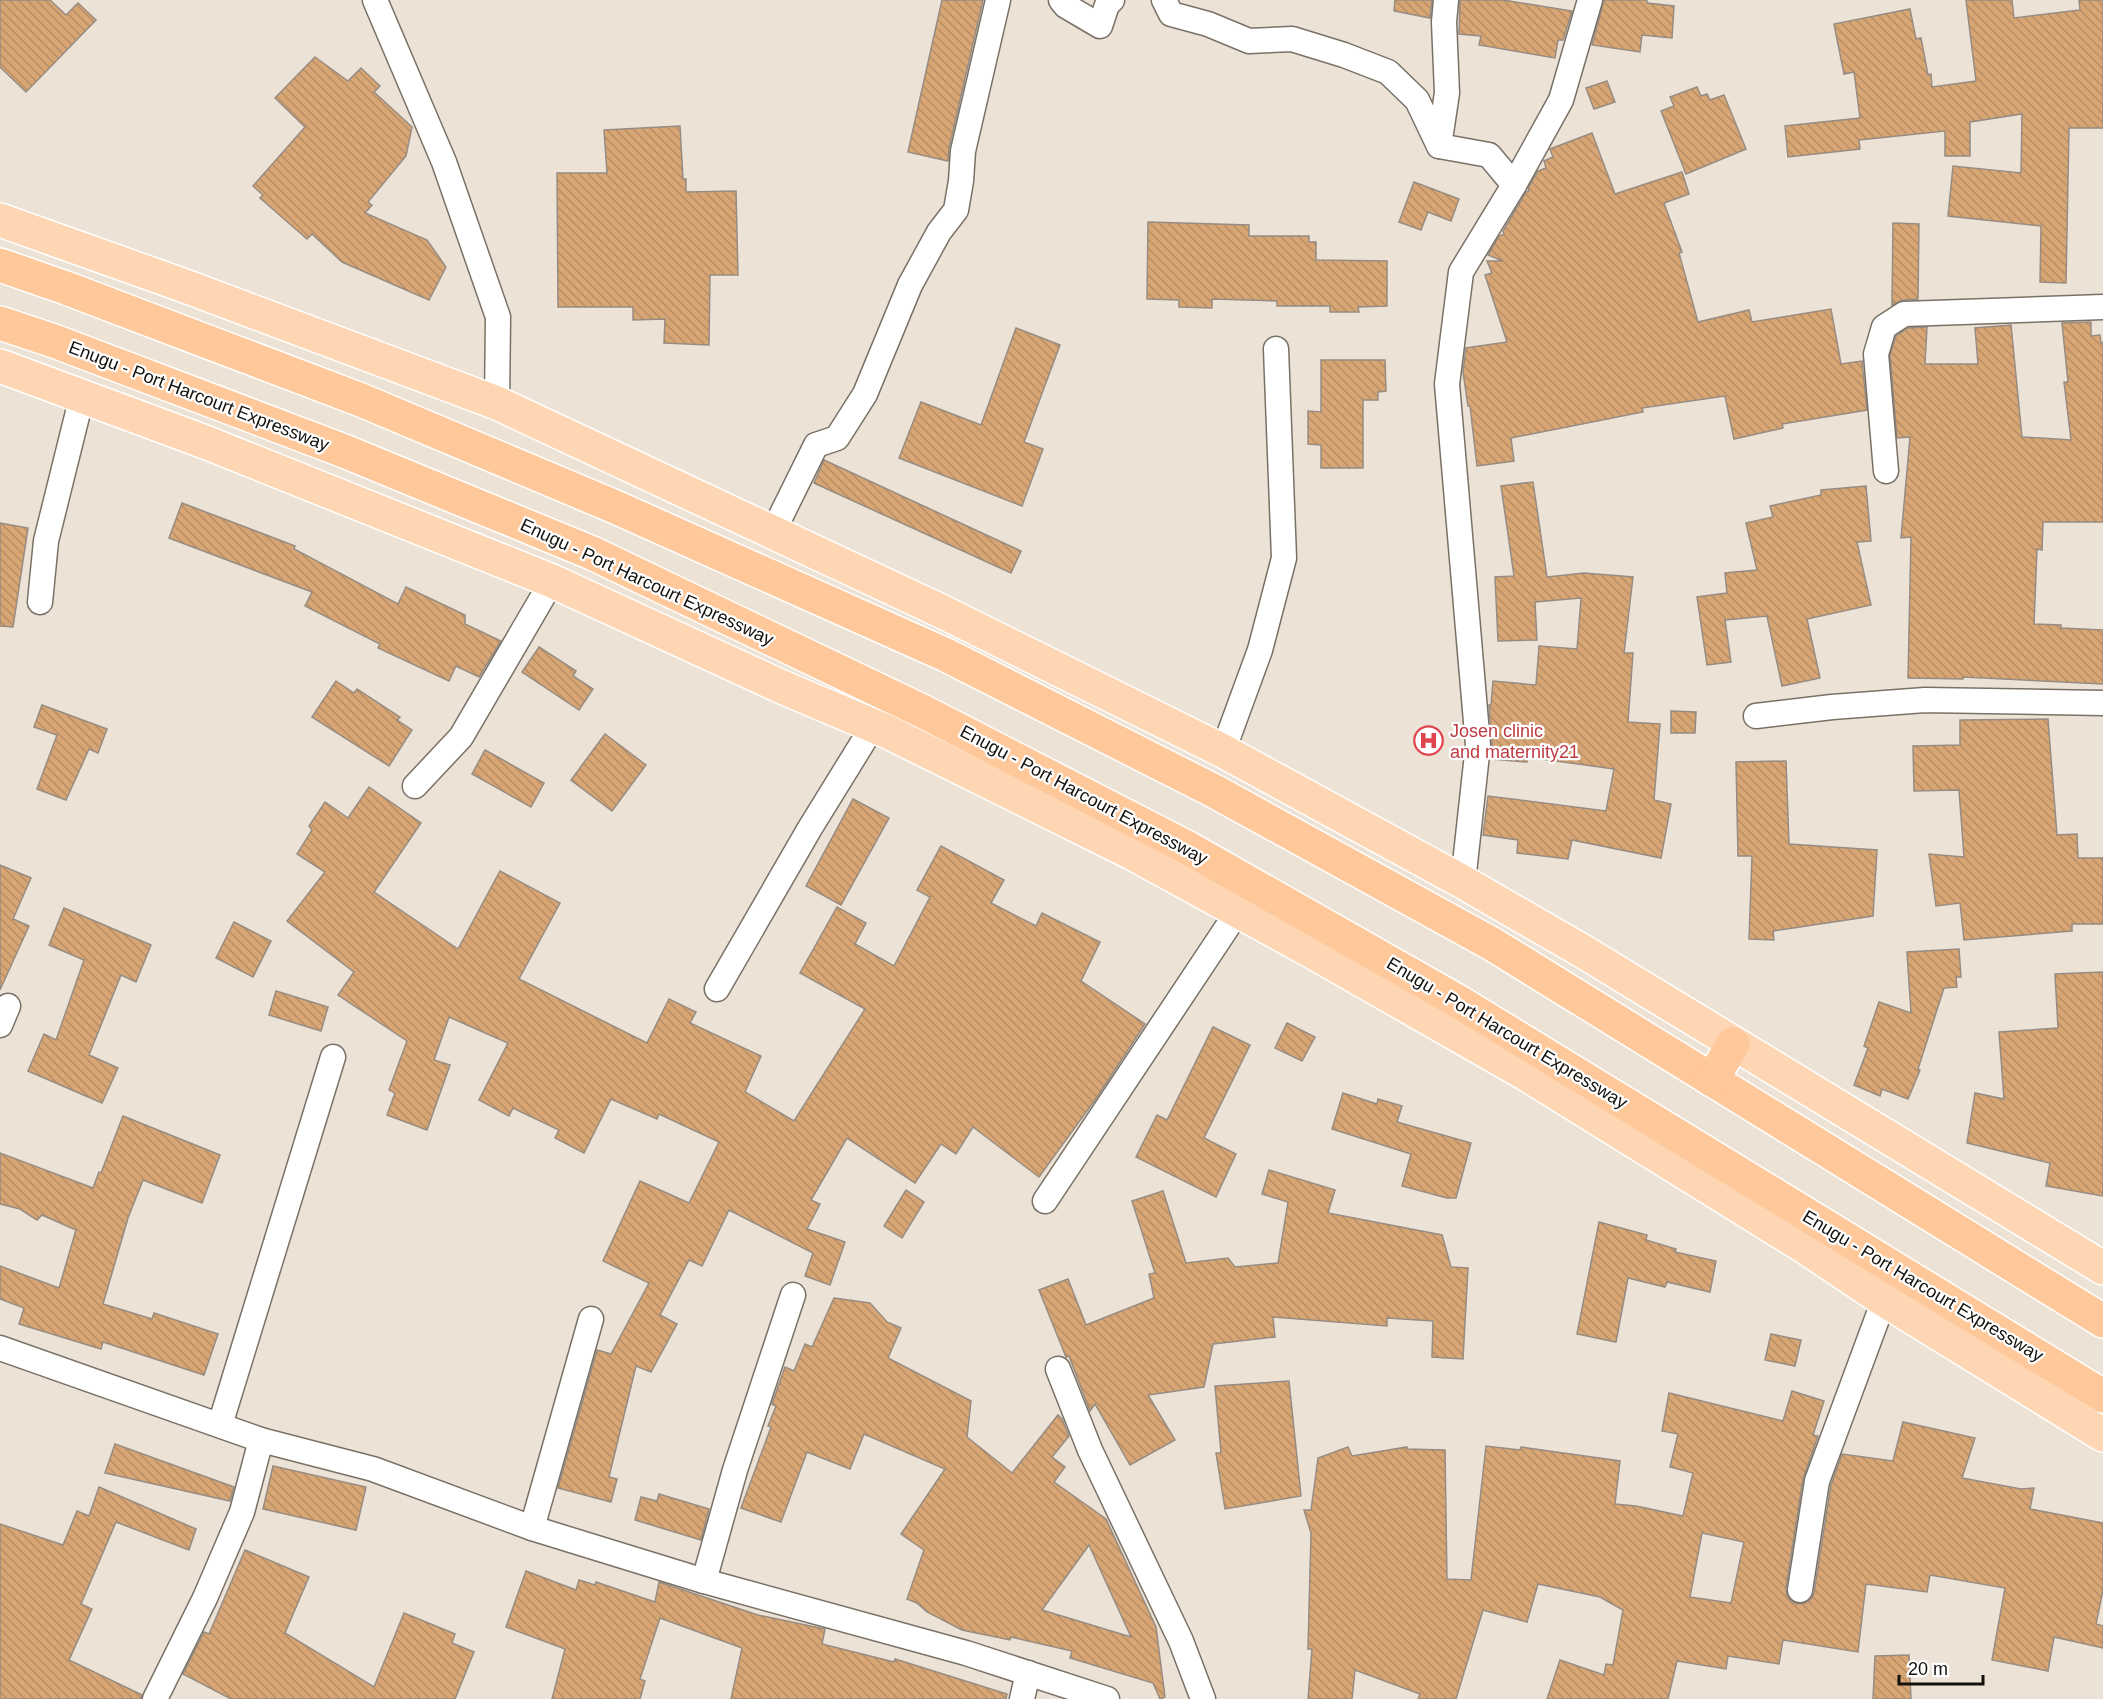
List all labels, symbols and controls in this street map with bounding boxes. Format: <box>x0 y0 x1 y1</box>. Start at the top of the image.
street label: Enugu - Port Harcourt Expressway <box>66 337 332 455</box>
street label: Enugu - Port Harcourt Expressway <box>517 514 777 650</box>
street label: Enugu - Port Harcourt Expressway <box>957 721 1211 869</box>
place label: Josen clinic and maternity21 <box>1450 721 1579 762</box>
hospital icon: Josen clinic and maternity21 <box>1413 725 1445 757</box>
street label: Enugu - Port Harcourt Expressway <box>1383 953 1631 1113</box>
street label: Enugu - Port Harcourt Expressway <box>1799 1206 2047 1366</box>
scale bar <box>1899 1648 1983 1686</box>
text: 20 m <box>1908 1659 1948 1679</box>

